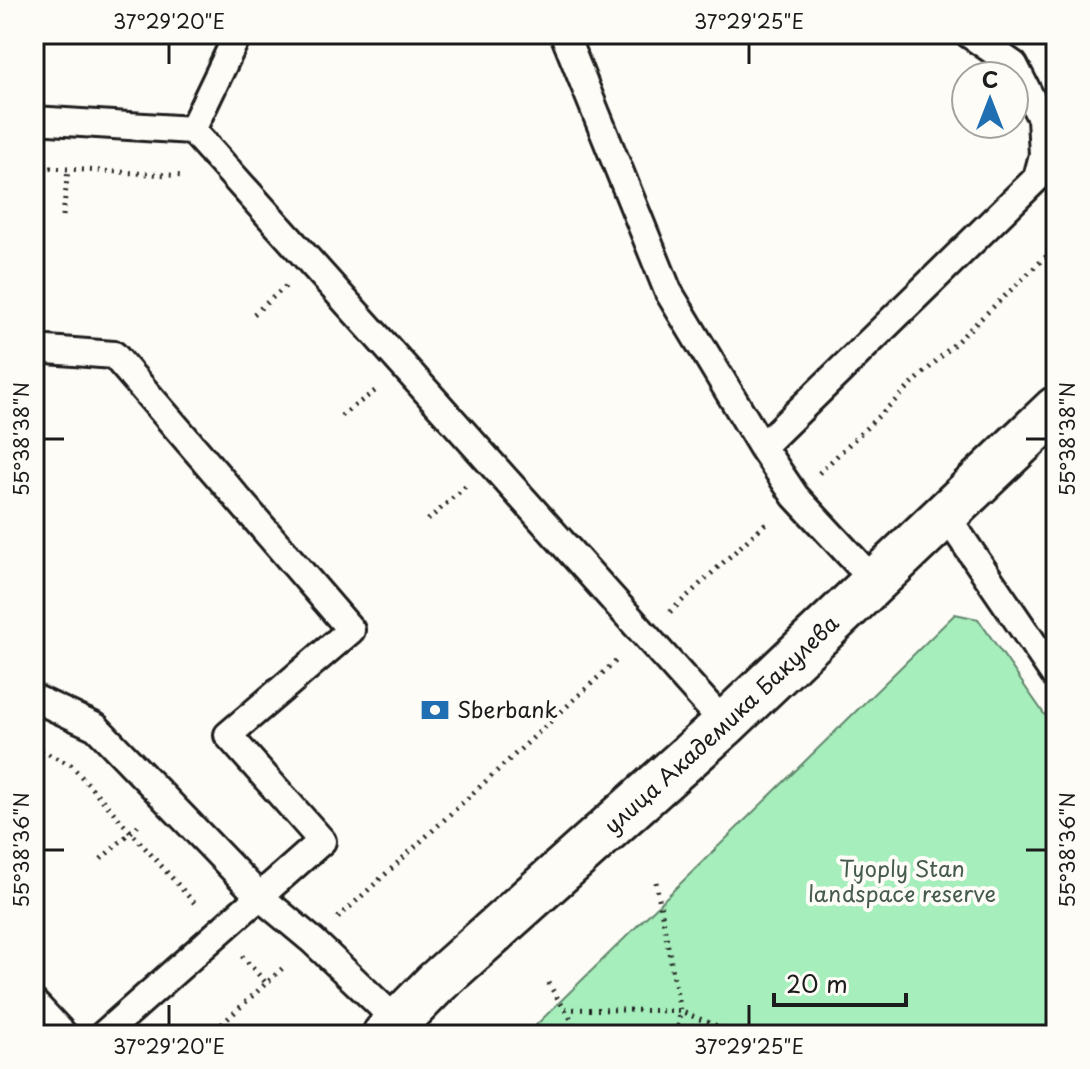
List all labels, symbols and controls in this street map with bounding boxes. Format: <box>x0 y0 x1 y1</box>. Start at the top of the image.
text: 37°29'20"E <box>113 6 225 36</box>
text: 37°29'25"E <box>694 6 804 36</box>
north arrow <box>950 60 1030 140</box>
text: С <box>982 62 998 95</box>
text: 55°38'38"N <box>6 382 36 496</box>
text: 55°38'38"N <box>1052 382 1082 496</box>
street label: улица Академика Бакулева <box>596 606 846 840</box>
place label: Sberbank <box>457 692 558 725</box>
bank icon: Sberbank <box>420 695 450 725</box>
text: 55°38'36"N <box>6 792 36 908</box>
text: 55°38'36"N <box>1052 792 1082 908</box>
park label: Tyoply Stan landspace reserve <box>808 851 996 909</box>
scale bar <box>774 957 906 1007</box>
text: 20 m <box>786 965 848 1001</box>
text: 37°29'20"E <box>113 1031 225 1061</box>
text: 37°29'25"E <box>694 1031 804 1061</box>

